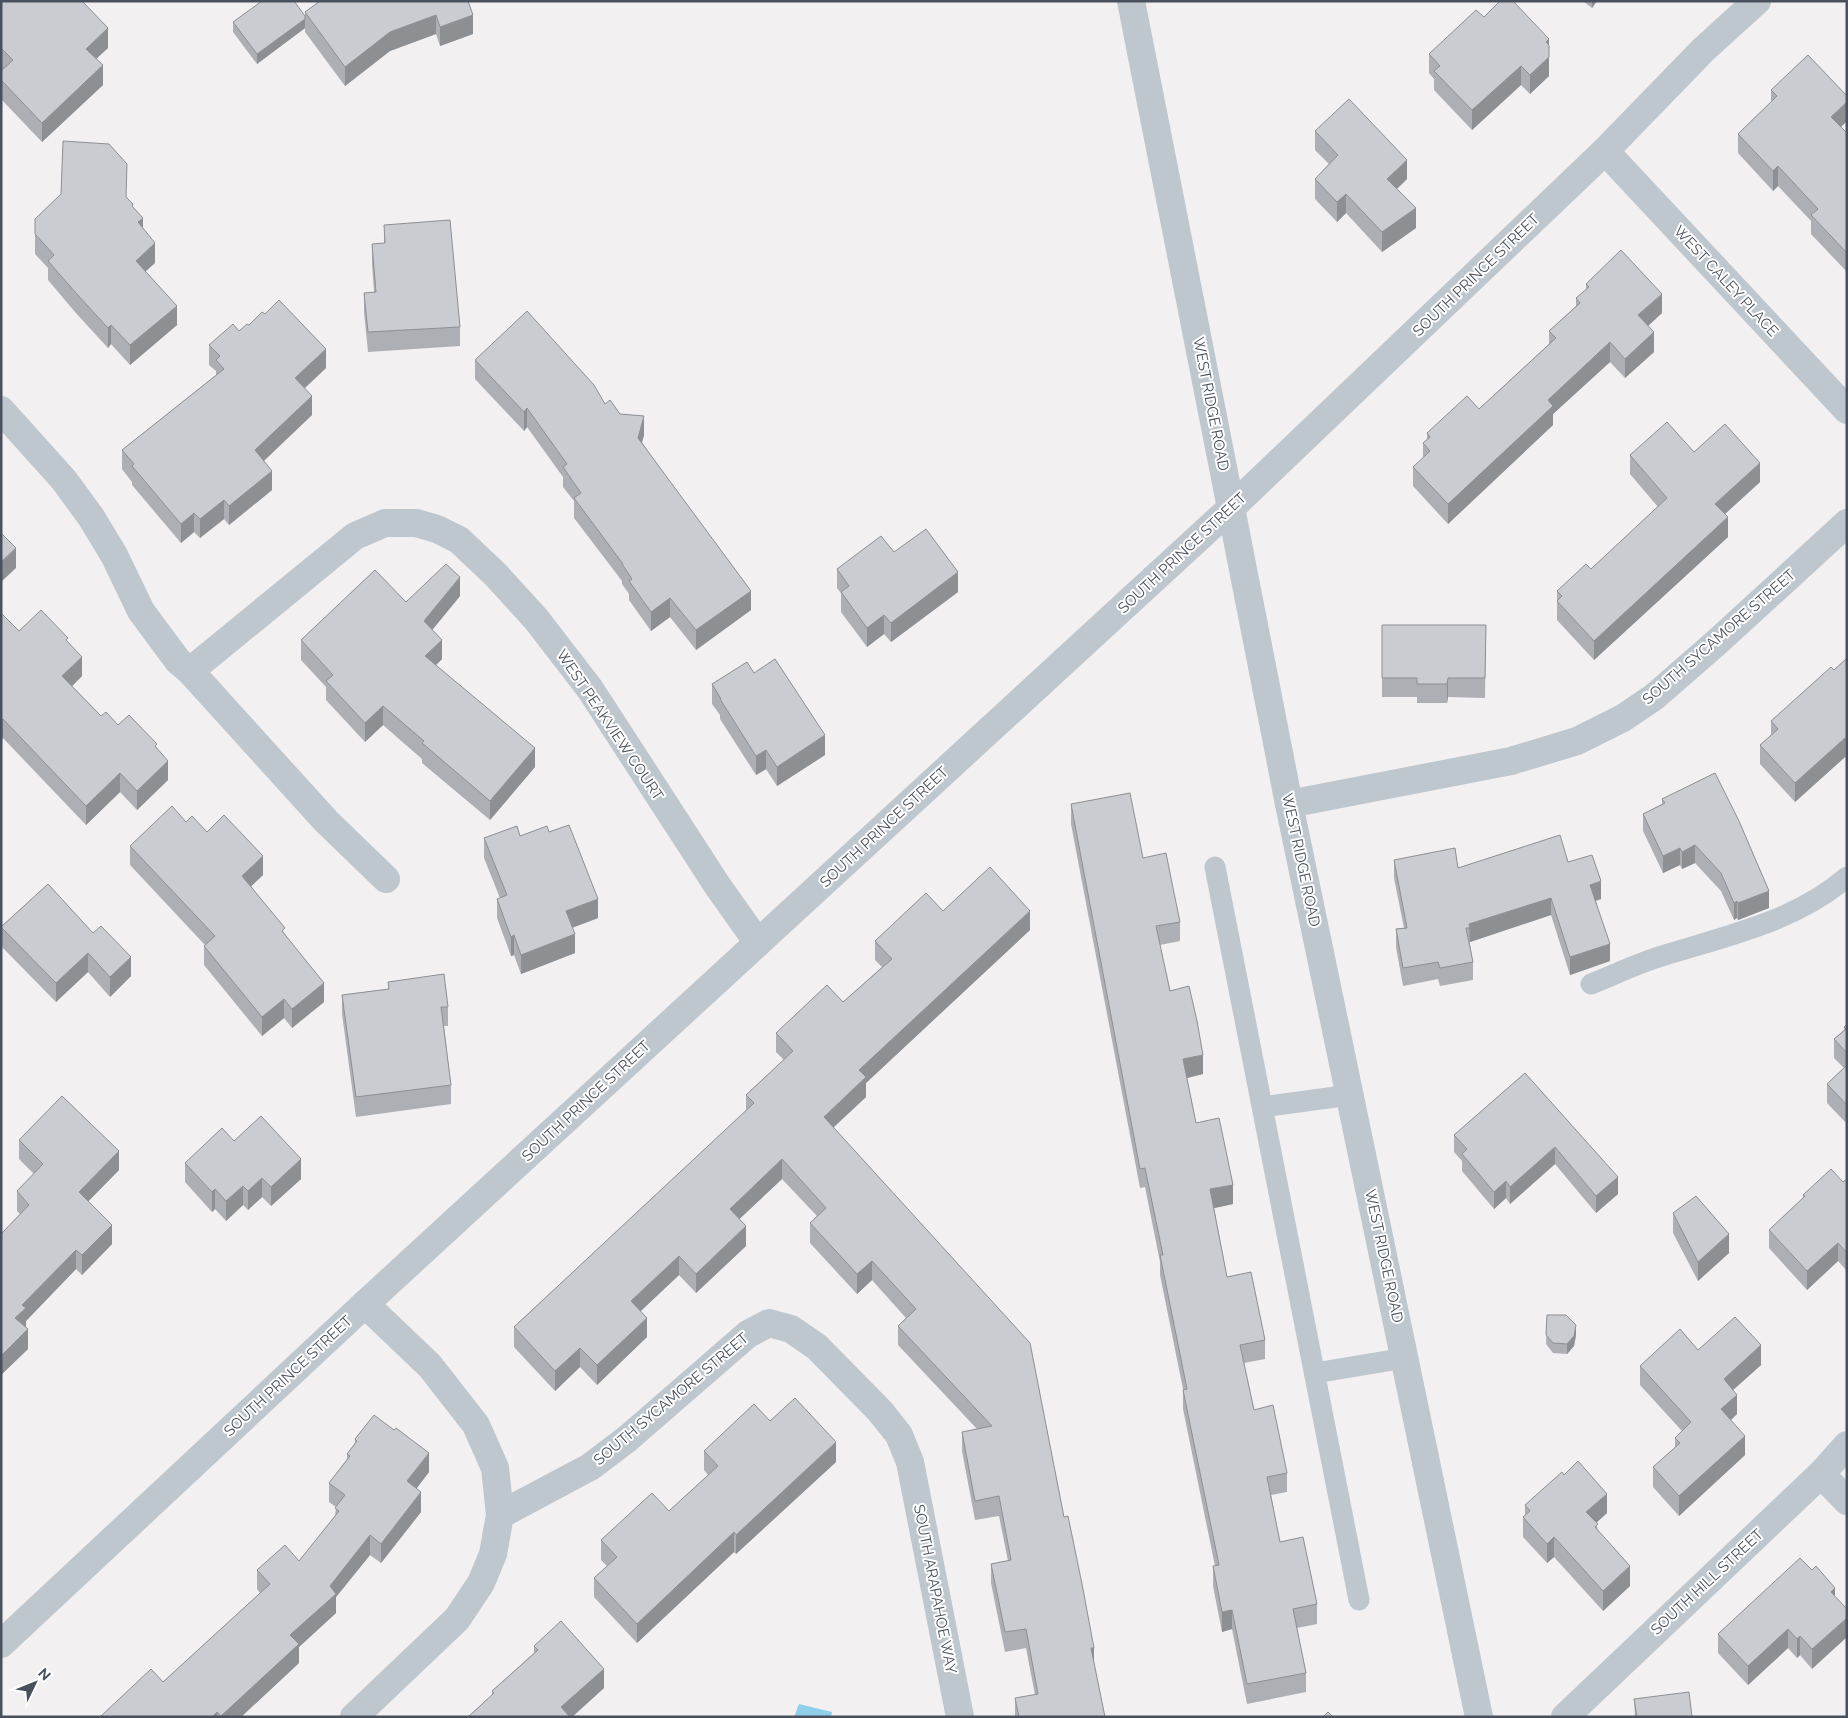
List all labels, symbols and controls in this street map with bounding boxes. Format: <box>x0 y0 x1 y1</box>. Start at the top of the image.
street label: SOUTH PRINCE STREET <box>1409 210 1543 340</box>
street label: WEST CALEY PLACE <box>1670 222 1782 340</box>
street label: WEST RIDGE ROAD <box>1189 336 1233 473</box>
street label: SOUTH PRINCE STREET <box>1114 489 1250 617</box>
street label: SOUTH SYCAMORE STREET <box>1639 566 1799 708</box>
street label: WEST PEAKVIEW COURT <box>553 646 667 804</box>
street label: SOUTH PRINCE STREET <box>816 763 952 891</box>
street label: WEST RIDGE ROAD <box>1278 792 1324 929</box>
street label: SOUTH PRINCE STREET <box>518 1037 654 1165</box>
street label: WEST RIDGE ROAD <box>1361 1188 1407 1325</box>
street label: SOUTH PRINCE STREET <box>220 1312 356 1440</box>
street label: SOUTH SYCAMORE STREET <box>590 1329 752 1469</box>
street label: SOUTH ARAPAHOE WAY <box>910 1503 960 1676</box>
street label: SOUTH HILL STREET <box>1647 1525 1767 1639</box>
north arrow <box>10 1658 60 1708</box>
text: N <box>35 1665 54 1683</box>

